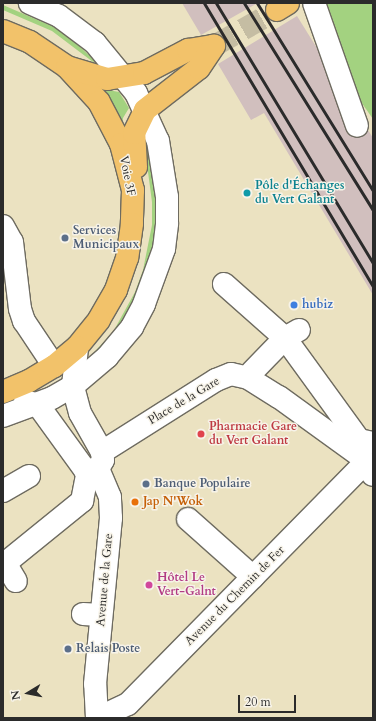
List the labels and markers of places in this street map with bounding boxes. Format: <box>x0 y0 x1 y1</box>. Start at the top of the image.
place label: Pôle d'Échanges du Vert Galant <box>255 179 344 207</box>
marker: Pôle d'Échanges du Vert Galant <box>242 188 252 198</box>
place label: Services Municipaux <box>73 224 139 252</box>
marker: Services Municipaux <box>60 233 70 243</box>
place label: hubiz <box>302 298 333 312</box>
marker: hubiz <box>289 300 299 310</box>
place label: Pharmacie Gare du Vert Galant <box>209 420 297 448</box>
marker: Pharmacie Gare du Vert Galant <box>196 429 206 439</box>
place label: Banque Populaire <box>154 477 250 491</box>
marker: Banque Populaire <box>141 479 151 489</box>
place label: Jap N'Wok <box>143 495 203 509</box>
marker: Jap N'Wok <box>130 497 140 507</box>
place label: Hôtel Le Vert-Galnt <box>157 571 216 599</box>
marker: Hôtel Le Vert-Galnt <box>144 580 154 590</box>
place label: Relais Poste <box>76 642 140 656</box>
marker: Relais Poste <box>63 644 73 654</box>

